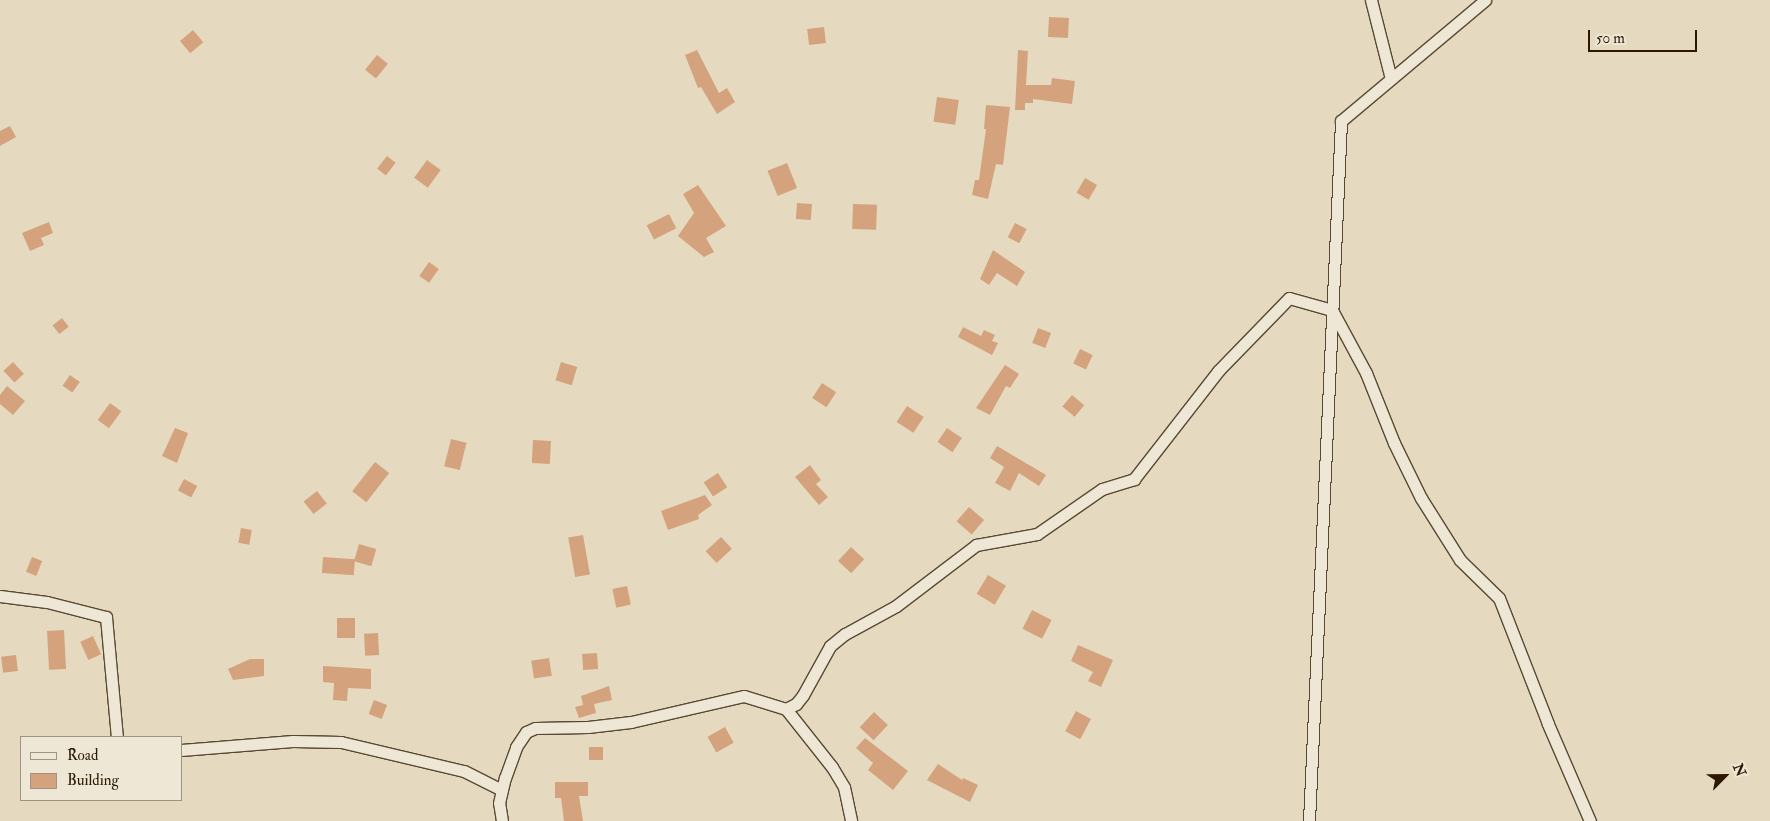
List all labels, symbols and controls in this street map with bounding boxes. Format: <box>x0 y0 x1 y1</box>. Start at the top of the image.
scale bar <box>1590 20 1699 52</box>
text: 50 m <box>1596 29 1625 48</box>
legend <box>20 736 182 801</box>
text: Road <box>67 746 98 765</box>
north arrow <box>1700 751 1750 801</box>
text: N <box>1729 761 1750 779</box>
text: Building <box>67 771 119 790</box>

